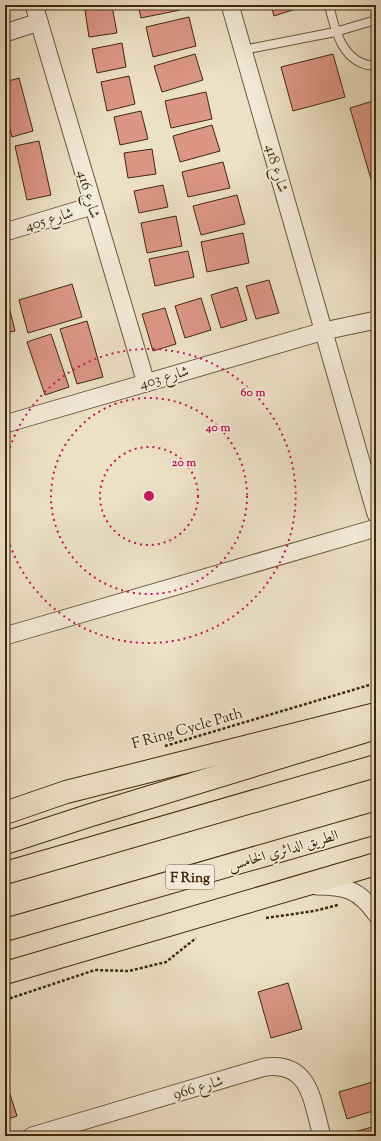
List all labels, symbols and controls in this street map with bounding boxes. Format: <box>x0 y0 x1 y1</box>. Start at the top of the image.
street label: شارع 418 <box>258 142 292 195</box>
street label: شارع 416 <box>70 168 104 221</box>
street label: شارع 405 <box>23 203 77 239</box>
street label: شارع 403 <box>137 361 192 396</box>
text: 60 m <box>241 384 265 402</box>
text: 40 m <box>205 419 230 437</box>
text: 20 m <box>172 454 196 472</box>
centre of rings <box>142 489 156 503</box>
street label: F Ring Cycle Path <box>129 703 246 755</box>
street label: الطريق الدائري الخامس <box>226 826 341 877</box>
road number: F Ring <box>166 865 214 889</box>
street label: شارع 966 <box>171 1071 226 1107</box>

